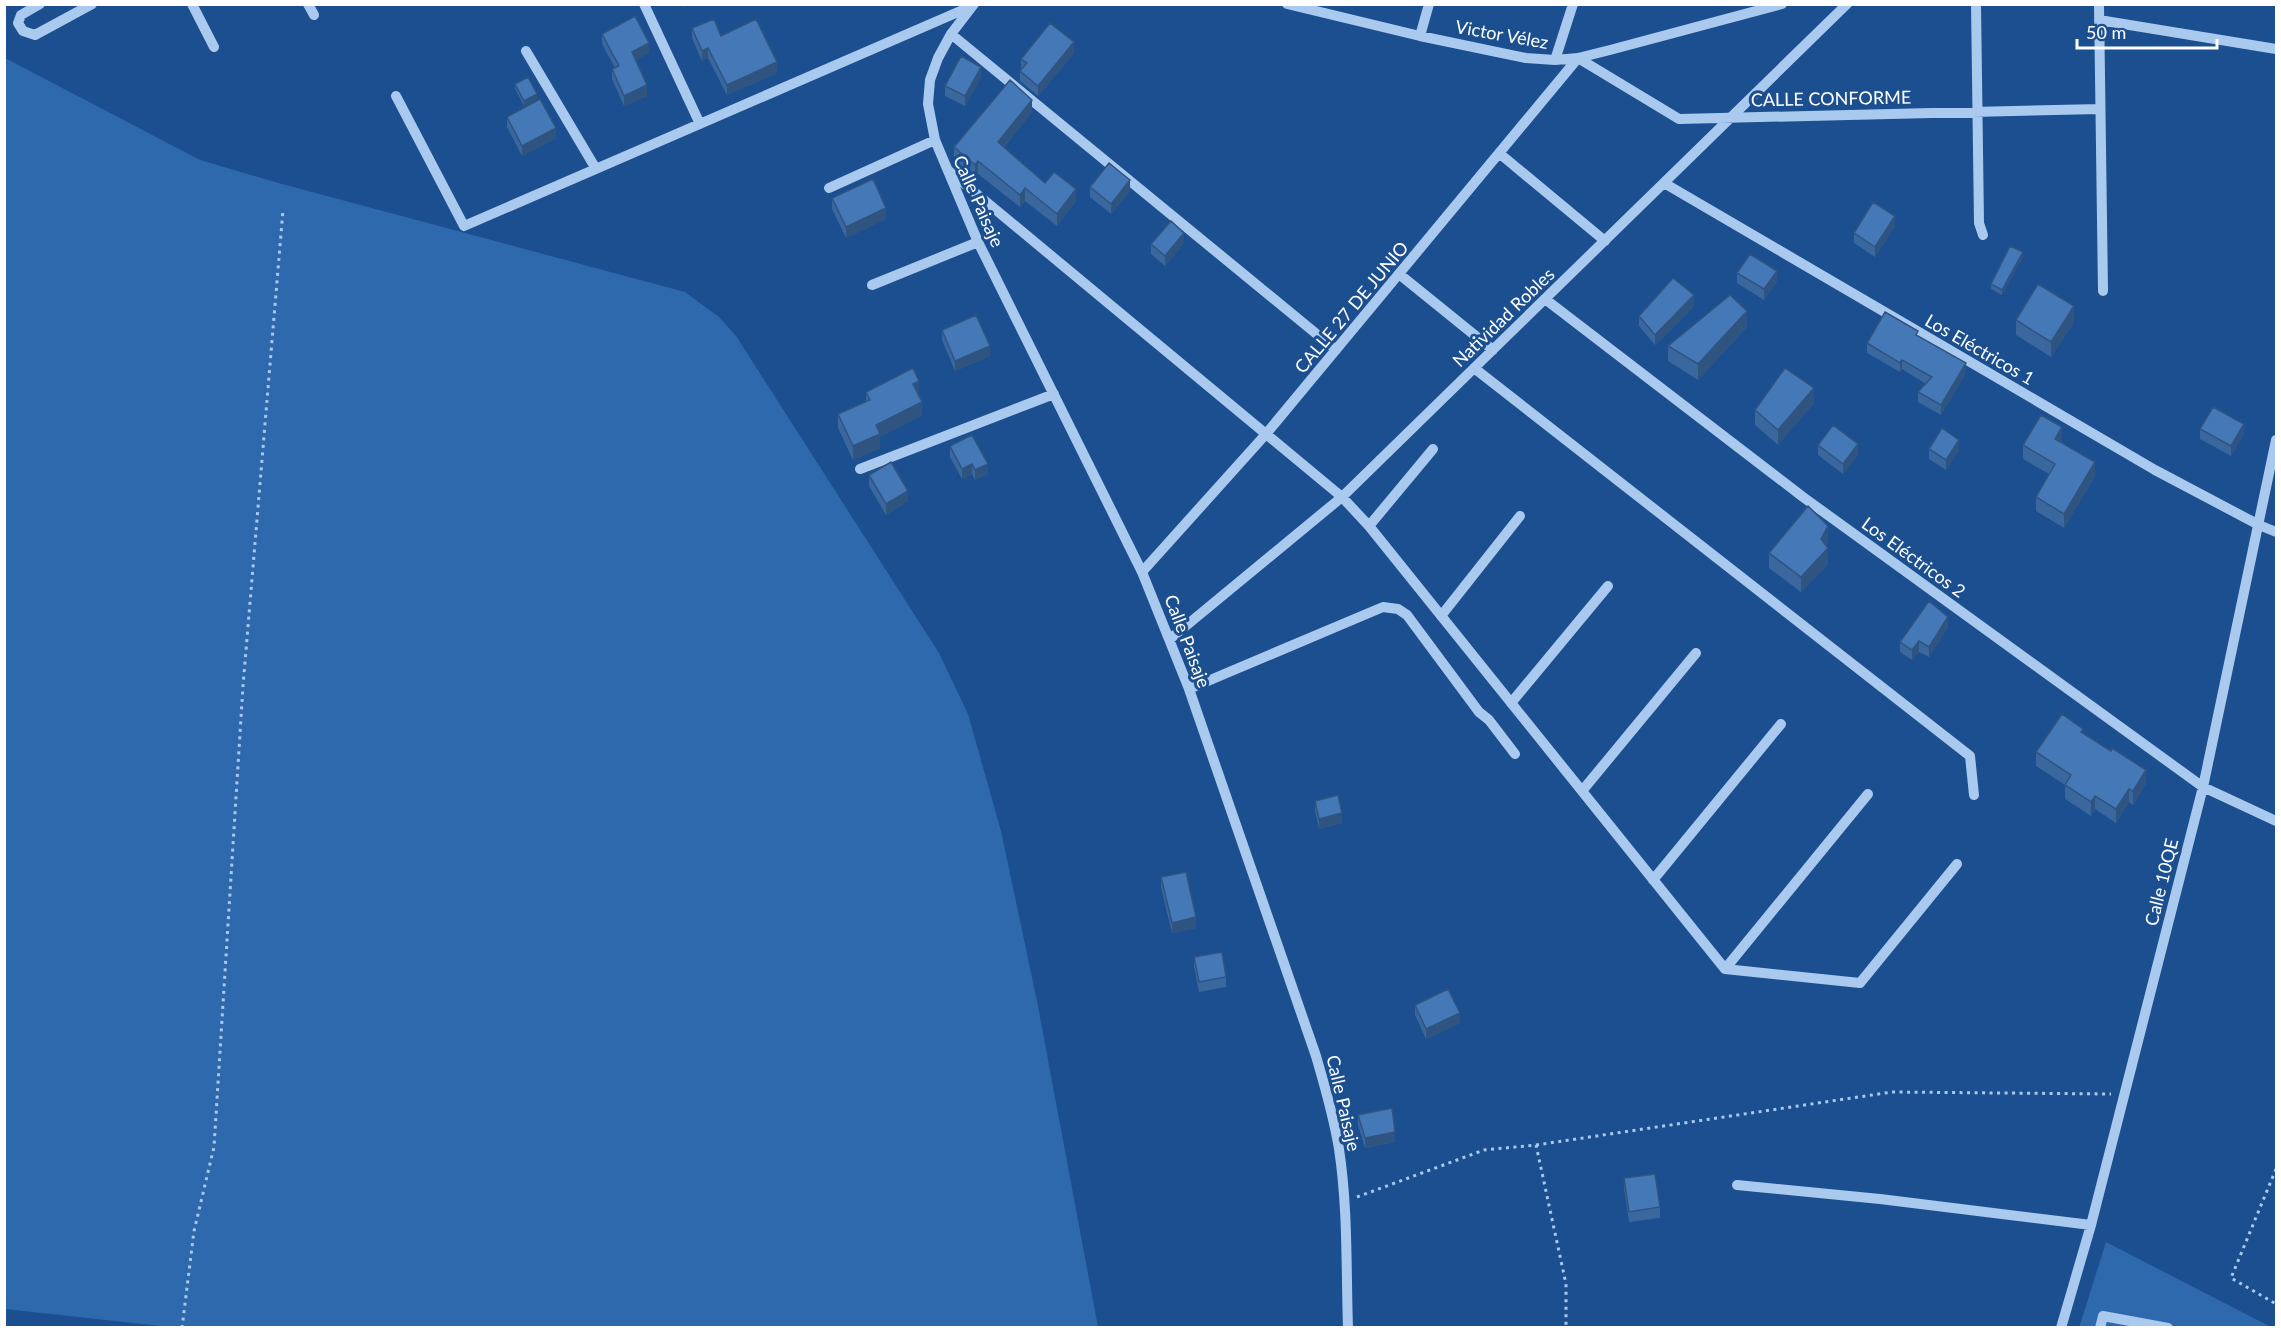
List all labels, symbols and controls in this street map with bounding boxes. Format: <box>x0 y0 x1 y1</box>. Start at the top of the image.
scale bar <box>2077 12 2216 50</box>
street label: Victor Vélez <box>1454 15 1550 53</box>
text: 50 m <box>2086 21 2126 43</box>
street label: CALLE CONFORME <box>1751 86 1911 110</box>
street label: Calle Paisaje <box>949 152 1009 250</box>
street label: CALLE 27 DE JUNIO <box>1289 237 1413 377</box>
street label: Natividad Robles <box>1447 263 1559 371</box>
street label: Los Eléctricos 1 <box>1921 309 2039 389</box>
street label: Los Eléctricos 2 <box>1858 512 1970 602</box>
street label: Calle Paisaje <box>1160 591 1216 691</box>
street label: Calle 10QE <box>2140 836 2182 928</box>
street label: Calle Paisaje <box>1322 1053 1366 1153</box>

